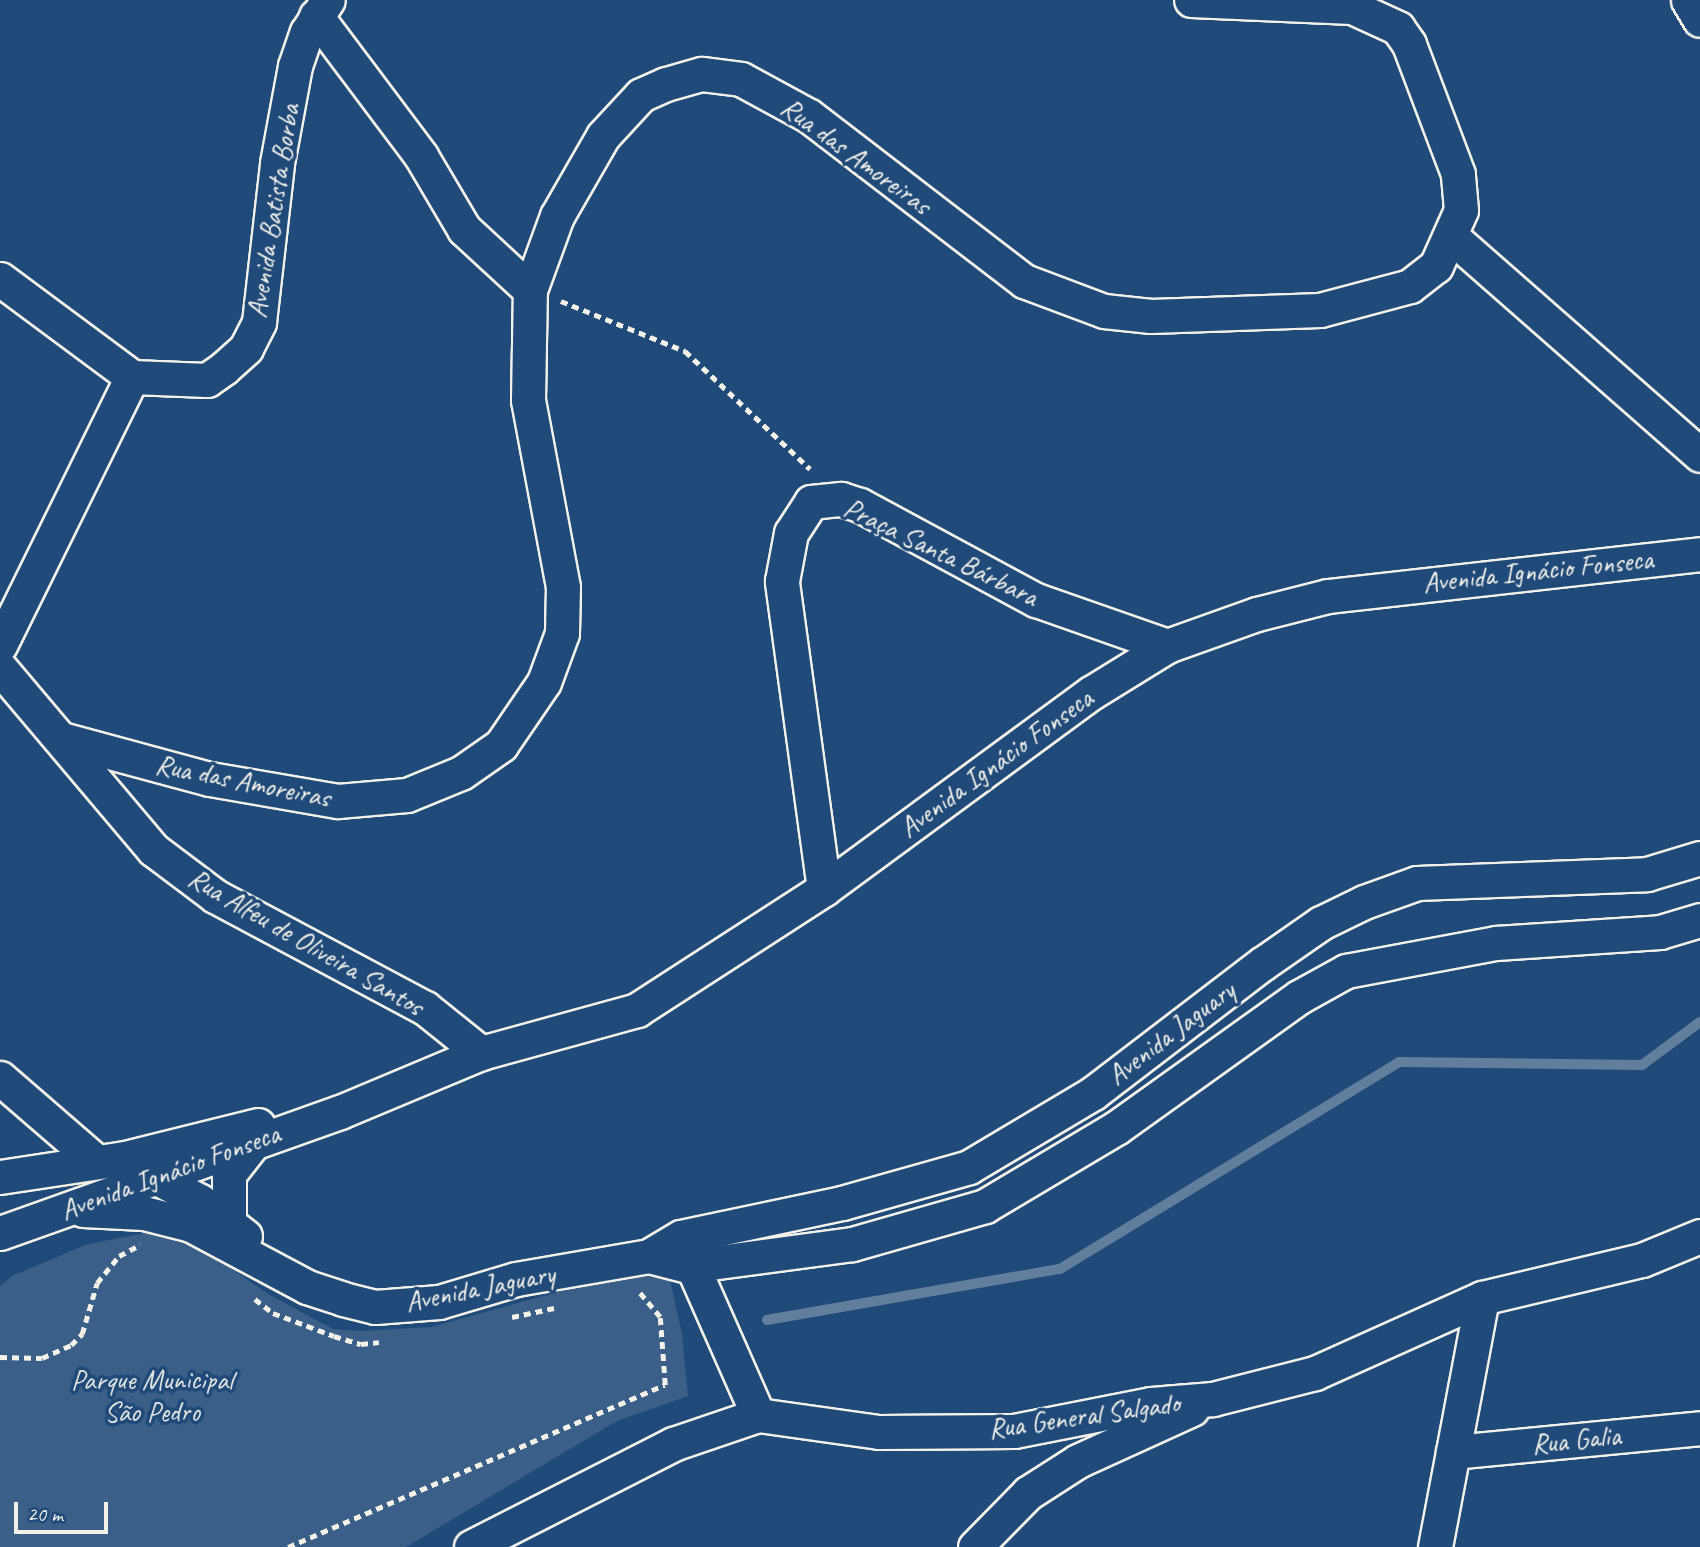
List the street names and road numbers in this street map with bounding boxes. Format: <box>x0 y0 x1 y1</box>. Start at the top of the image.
street label: Rua das Amoreiras <box>774 90 938 222</box>
street label: Avenida Batista Borba <box>240 102 306 320</box>
street label: Praça Santa Bárbara <box>838 490 1044 614</box>
street label: Avenida Ignácio Fonseca <box>1421 542 1655 600</box>
street label: Avenida Ignácio Fonseca <box>892 681 1100 845</box>
street label: Rua das Amoreiras <box>152 747 334 815</box>
street label: Rua Alfeu de Oliveira Santos <box>182 861 430 1023</box>
street label: Avenida Jaguary <box>1100 974 1242 1092</box>
street label: Avenida Ignácio Fonseca <box>55 1117 285 1227</box>
street label: Avenida Jaguary <box>403 1257 557 1319</box>
street label: Rua General Salgado <box>986 1386 1182 1446</box>
street label: Rua Galia <box>1530 1419 1622 1461</box>

